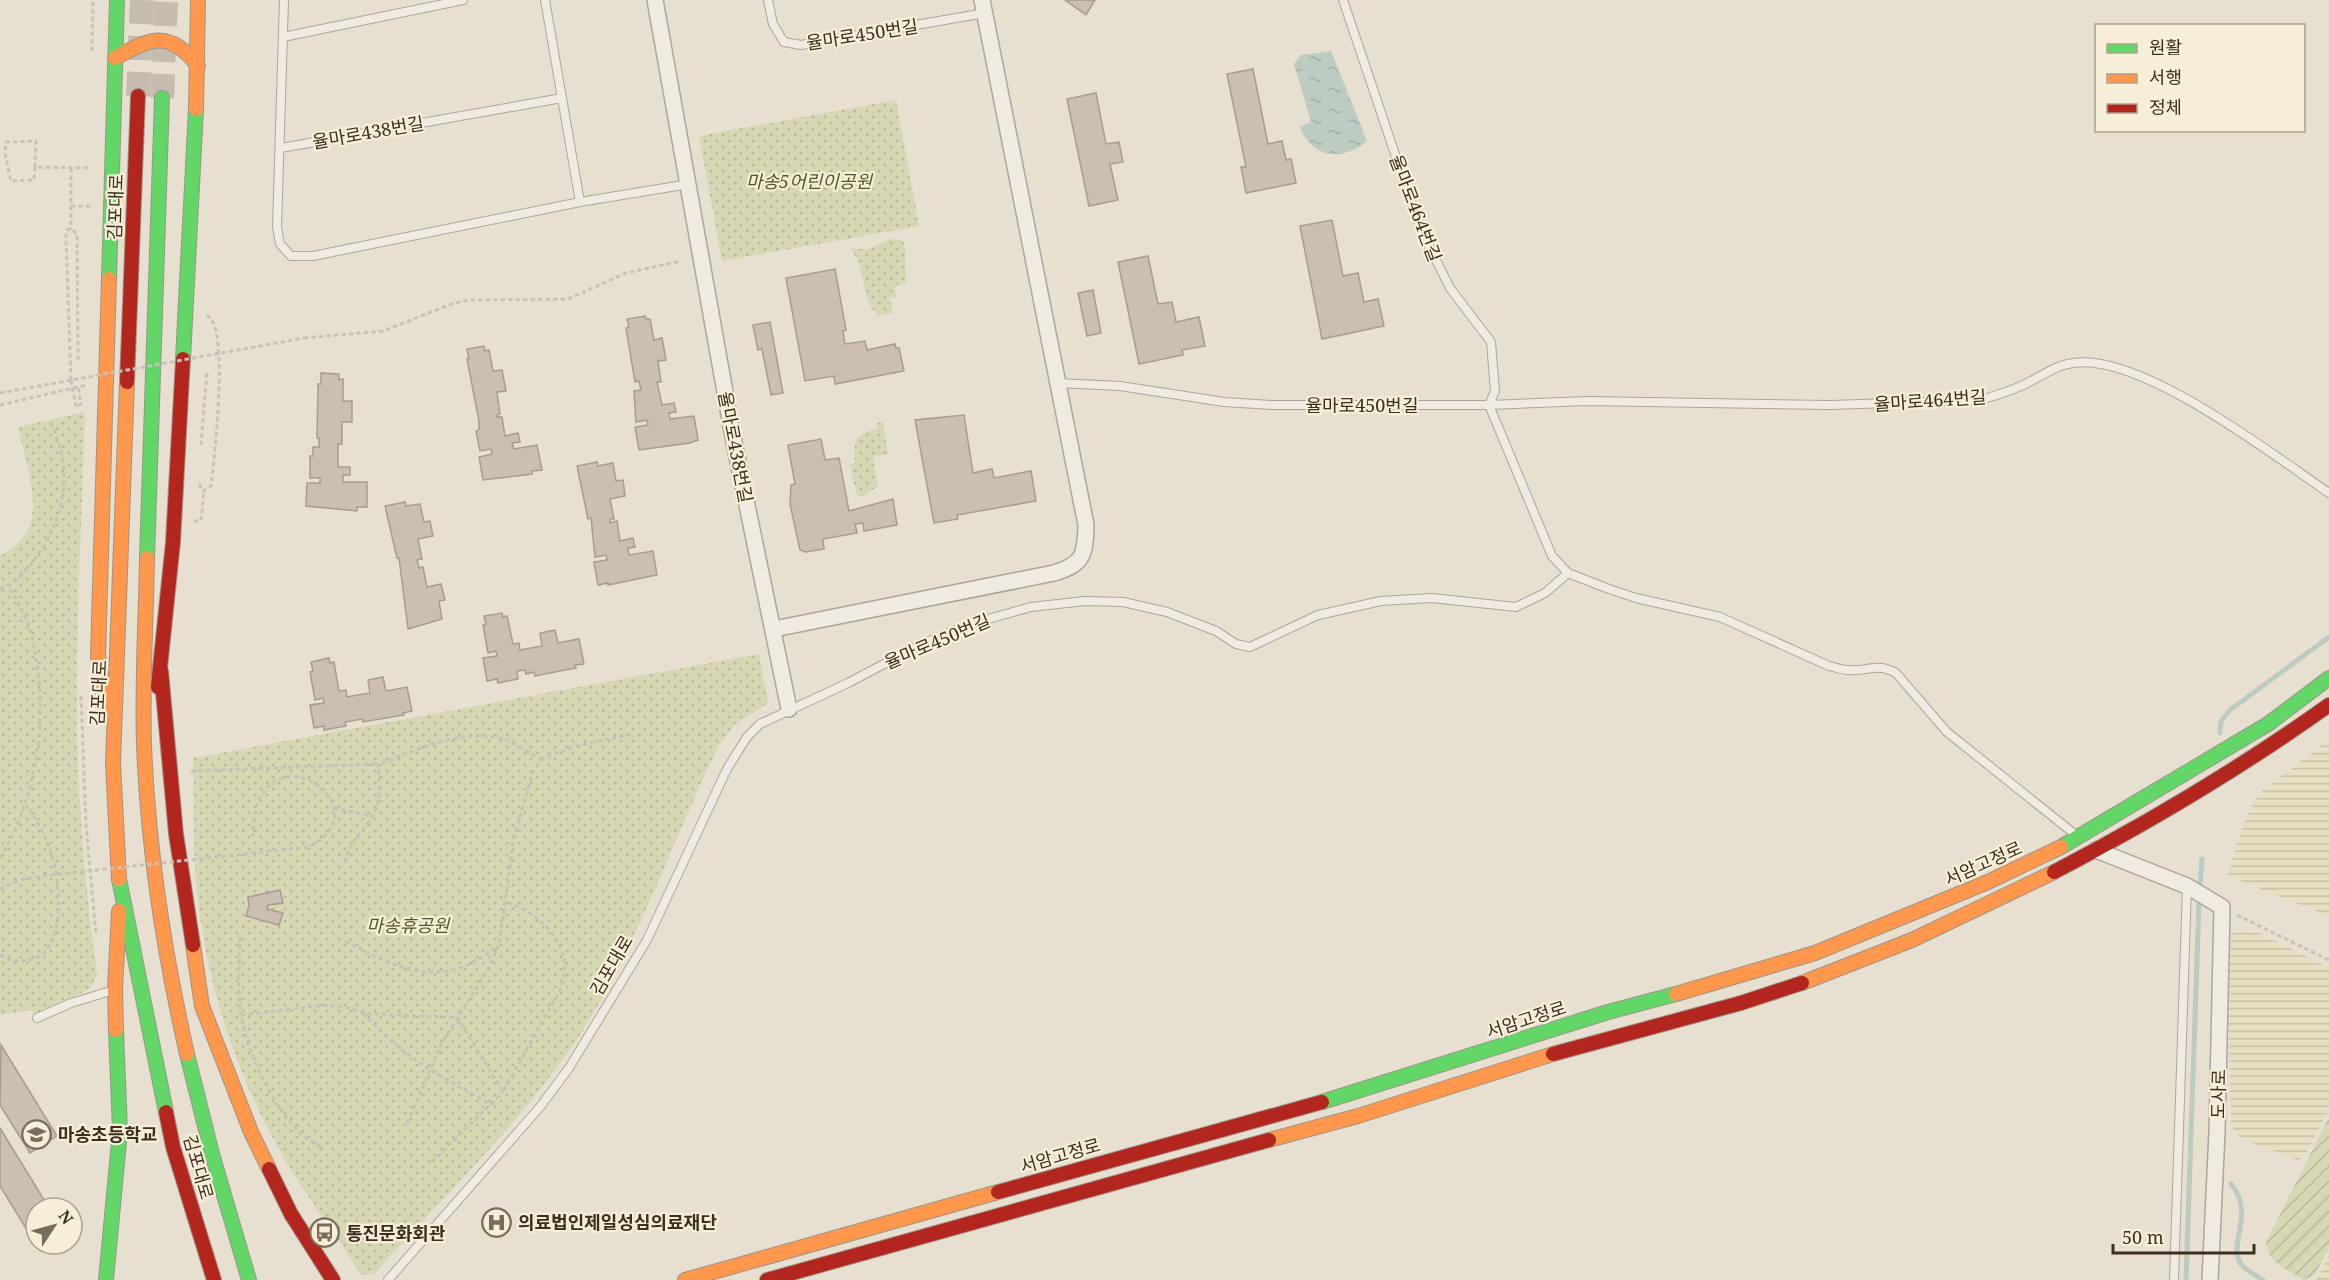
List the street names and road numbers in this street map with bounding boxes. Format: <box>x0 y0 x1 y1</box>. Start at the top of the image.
street label: 율마로450번길 <box>804 13 920 55</box>
street label: 율마로438번길 <box>310 110 426 154</box>
street label: 율마로464번길 <box>1385 151 1447 265</box>
street label: 김포대로 <box>102 173 128 241</box>
street label: 율마로464번길 <box>1873 384 1987 416</box>
street label: 율마로438번길 <box>713 389 759 505</box>
street label: 율마로450번길 <box>1306 393 1419 417</box>
street label: 율마로450번길 <box>880 608 994 674</box>
street label: 김포대로 <box>84 659 112 727</box>
street label: 서암고정로 <box>1940 835 2026 891</box>
street label: 김포대로 <box>584 930 638 1000</box>
street label: 서암고정로 <box>1483 995 1569 1043</box>
street label: 도사로 <box>2206 1069 2230 1119</box>
street label: 김포대로 <box>178 1132 220 1202</box>
street label: 서암고정로 <box>1017 1132 1103 1178</box>

